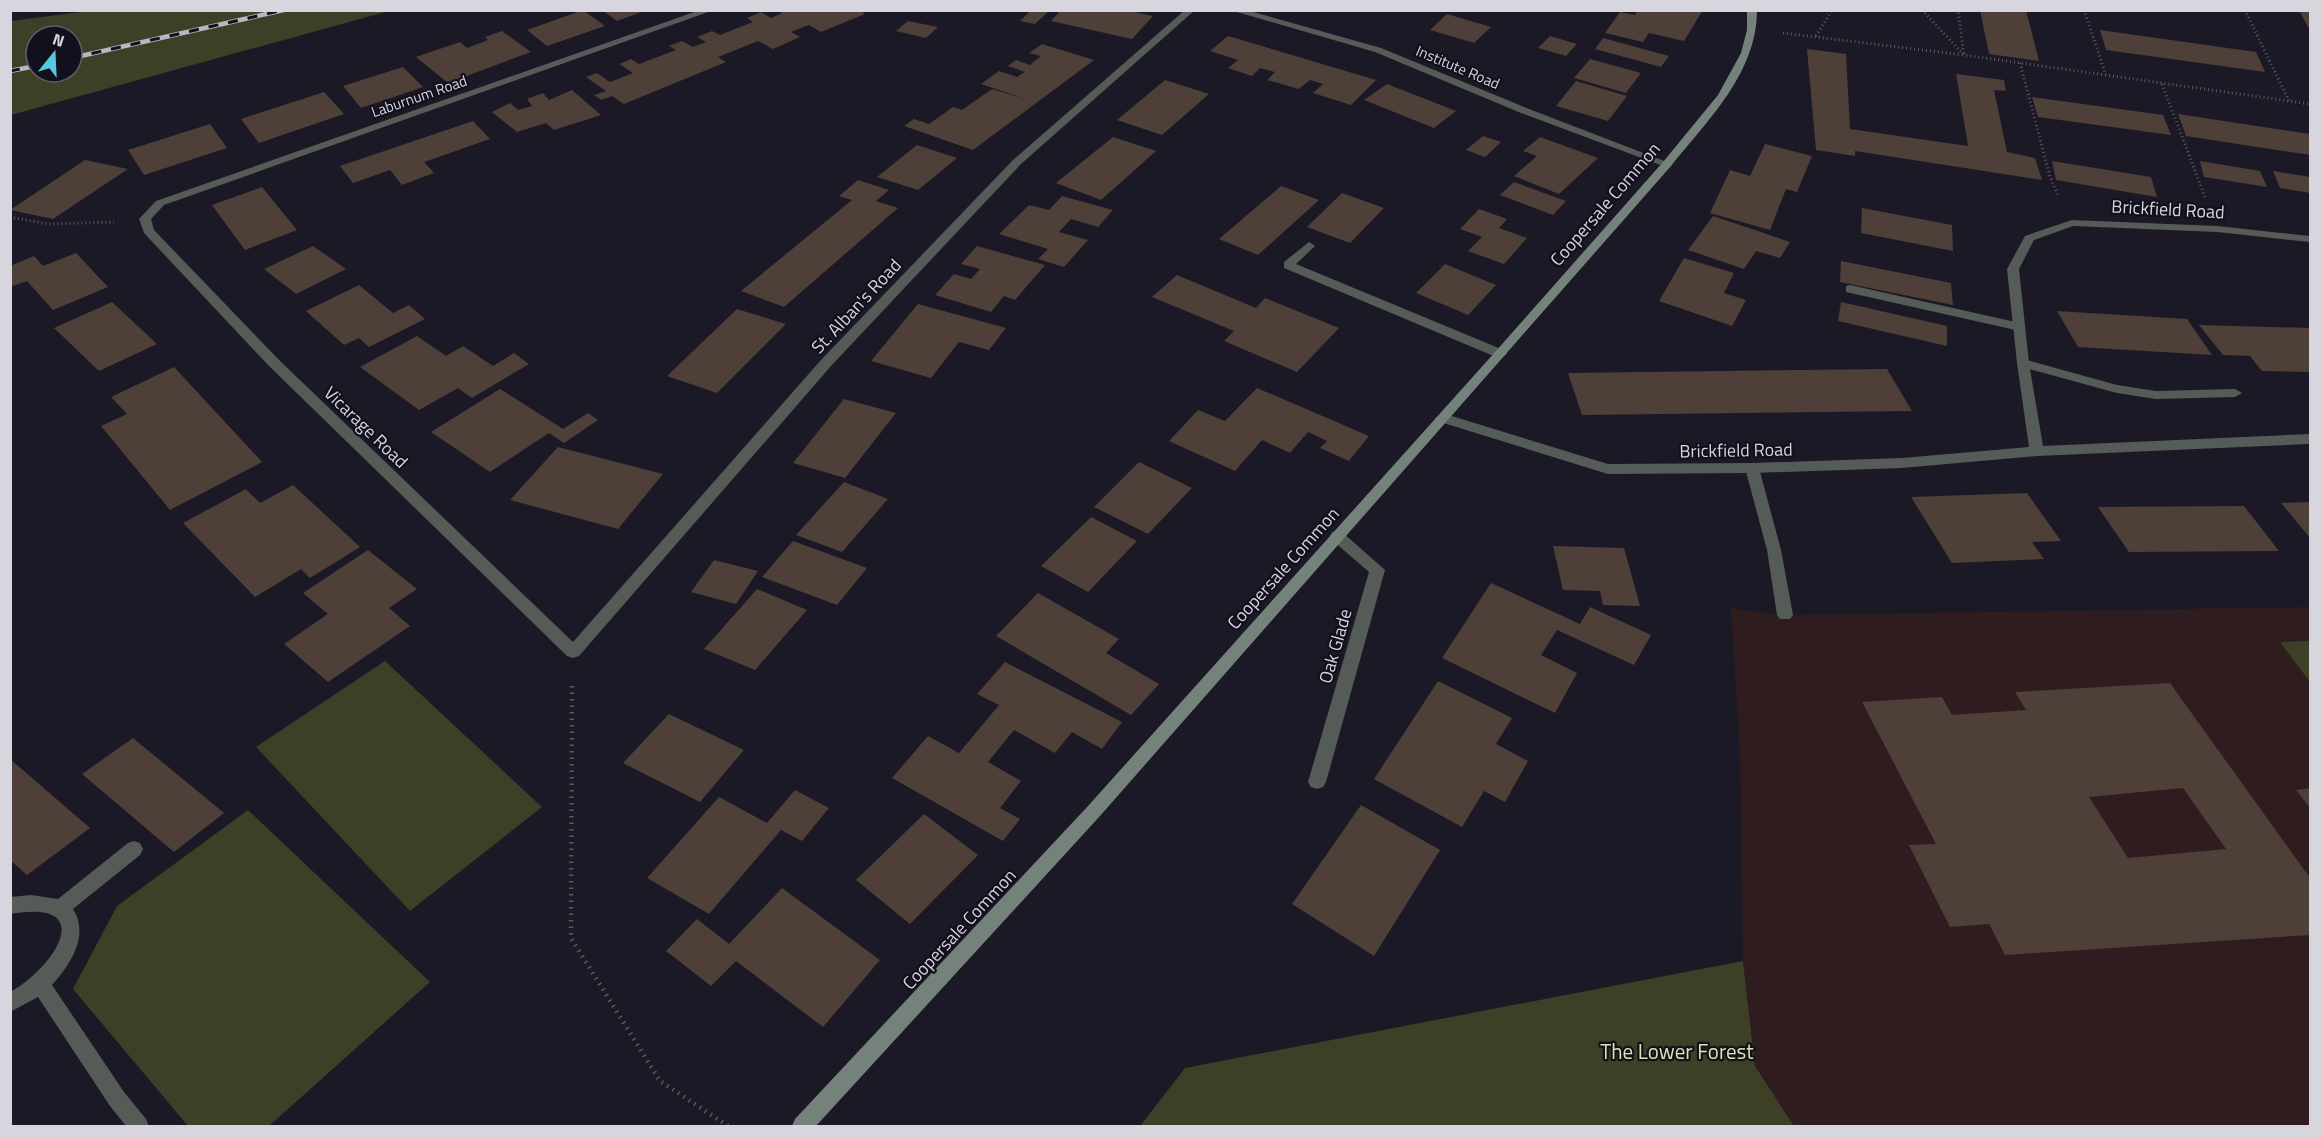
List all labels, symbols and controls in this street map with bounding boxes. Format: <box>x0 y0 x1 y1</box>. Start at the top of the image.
north arrow <box>24 24 84 84</box>
text: N <box>50 27 68 53</box>
street label: Institute Road <box>1412 39 1504 95</box>
street label: Laburnum Road <box>368 69 470 123</box>
street label: Coopersale Common <box>1544 136 1666 272</box>
street label: Brickfield Road <box>2111 193 2225 225</box>
street label: St. Alban's Road <box>805 252 907 360</box>
street label: Vicarage Road <box>318 380 414 474</box>
street label: Brickfield Road <box>1679 436 1793 464</box>
street label: Coopersale Common <box>1221 501 1345 635</box>
street label: Oak Glade <box>1311 606 1359 686</box>
street label: Coopersale Common <box>896 863 1022 995</box>
park label: The Lower Forest <box>1600 1035 1754 1067</box>

